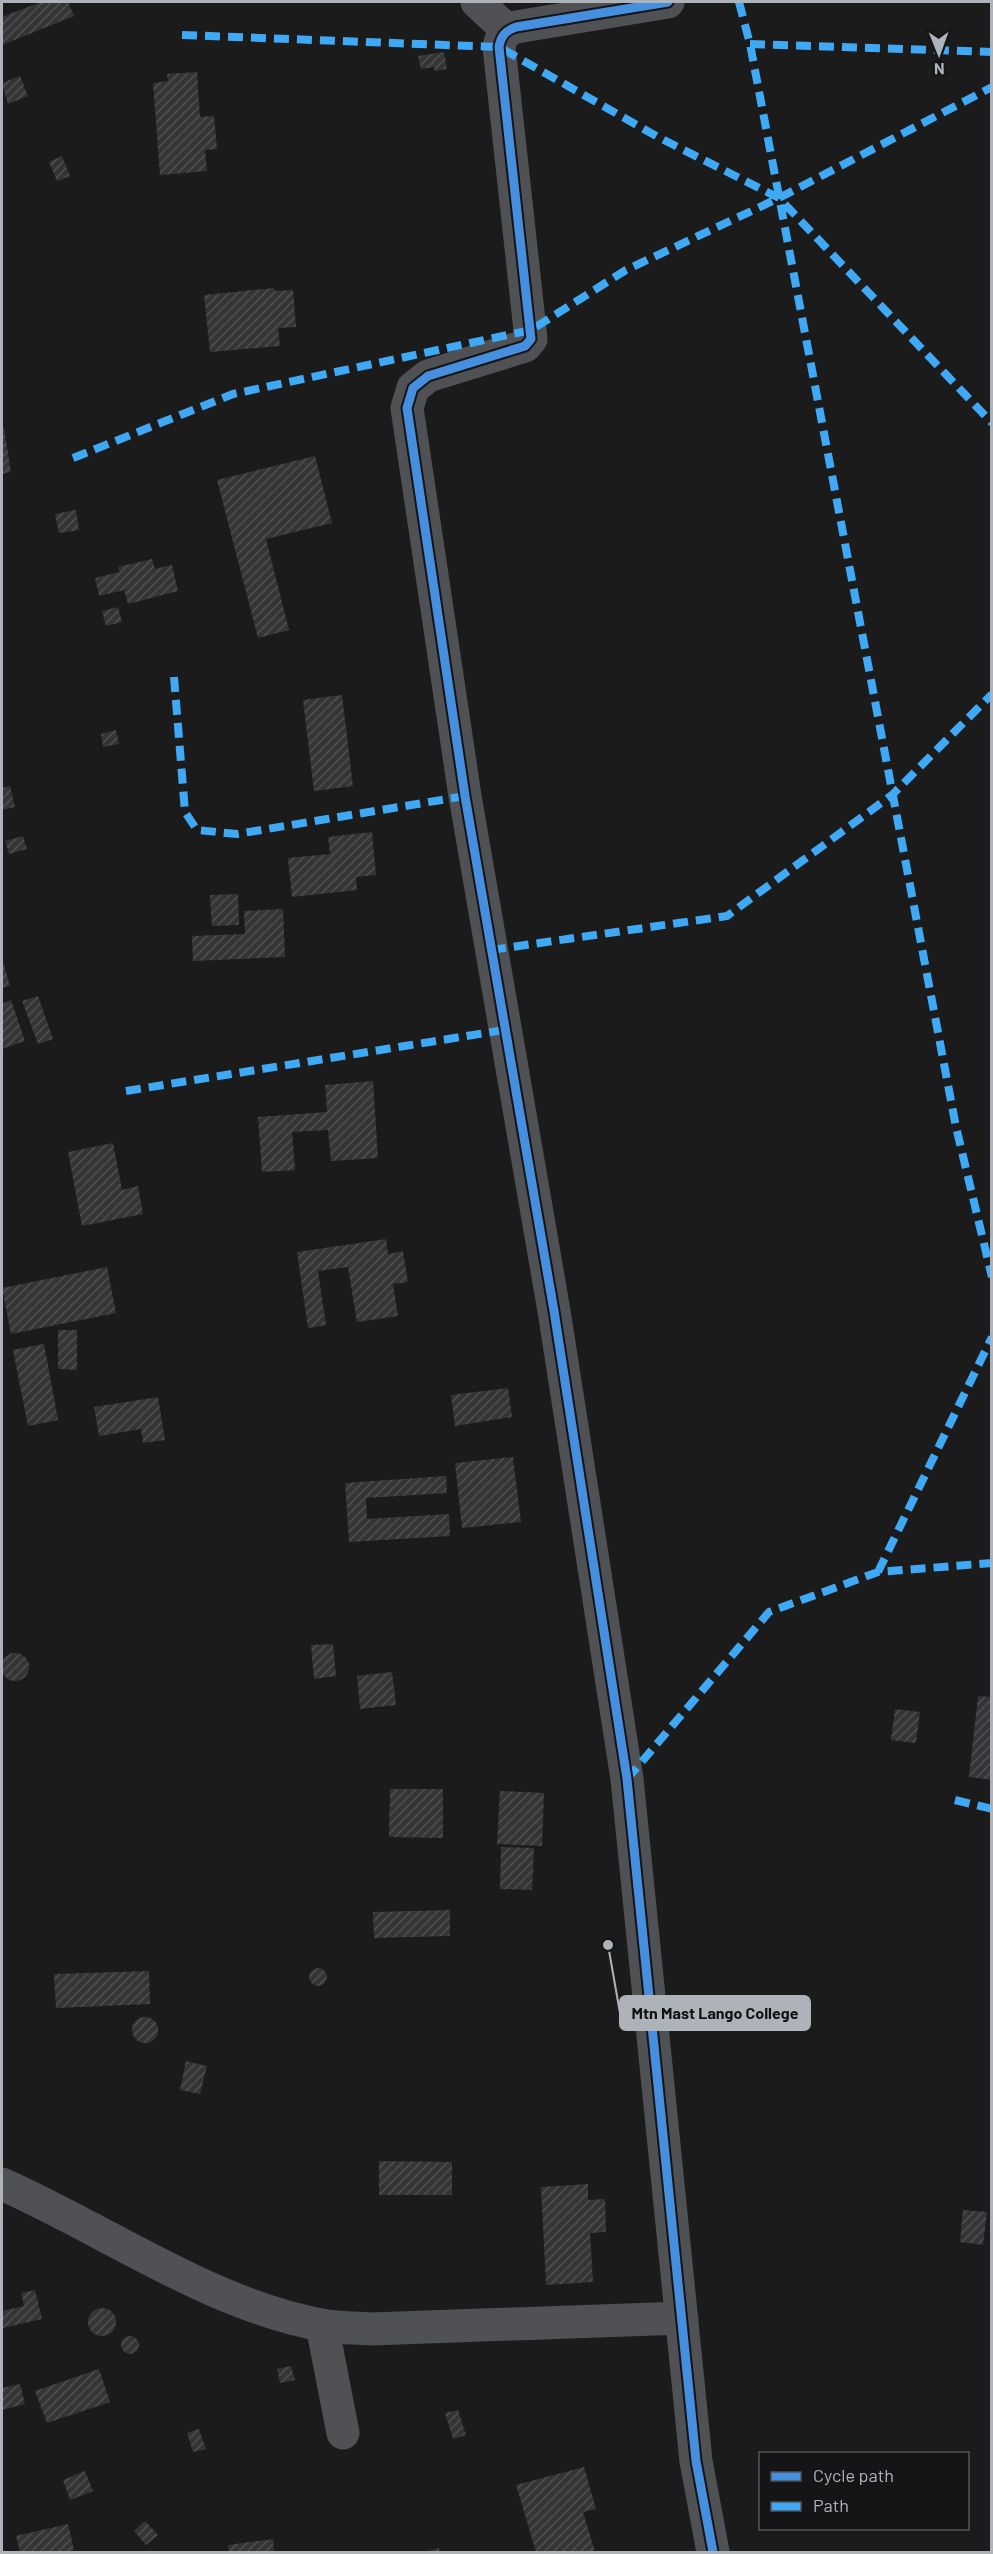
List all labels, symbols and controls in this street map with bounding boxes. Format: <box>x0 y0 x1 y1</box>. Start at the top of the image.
north arrow <box>909 24 969 84</box>
text: N <box>934 60 945 79</box>
callout: Mtn Mast Lango College <box>620 1996 810 2030</box>
text: Mtn Mast Lango College <box>632 2003 799 2022</box>
legend <box>759 2452 969 2530</box>
text: Cycle path <box>813 2464 894 2486</box>
text: Path <box>813 2494 849 2516</box>

